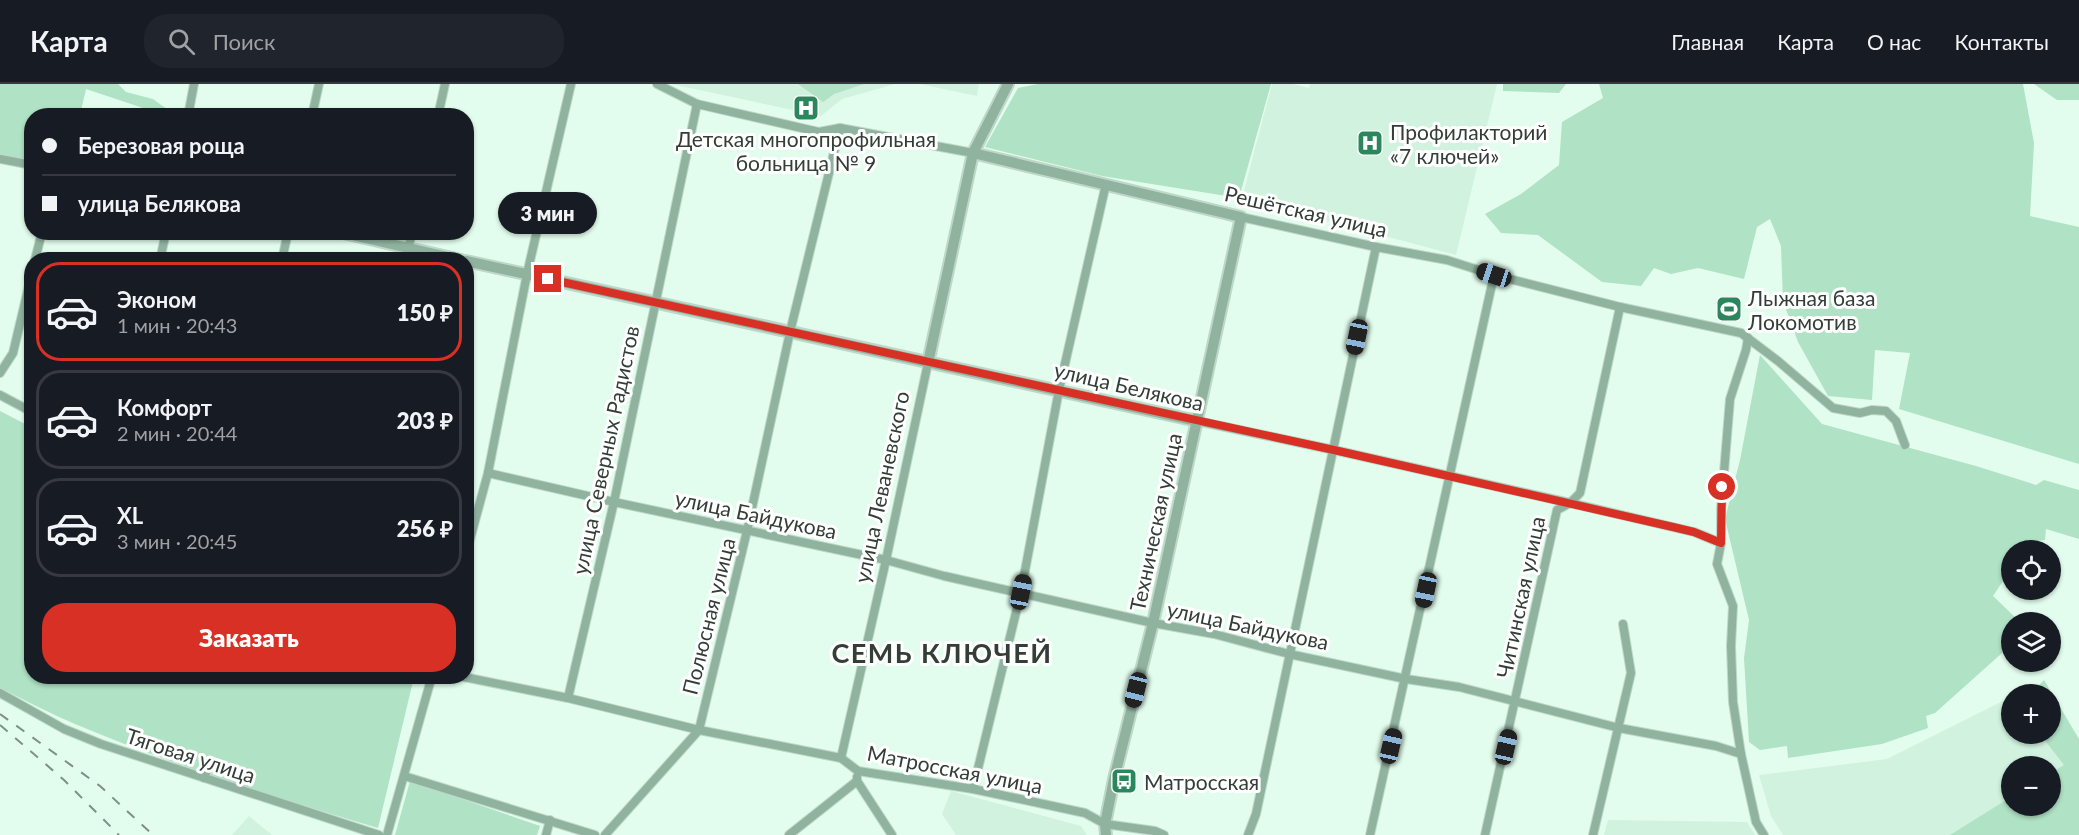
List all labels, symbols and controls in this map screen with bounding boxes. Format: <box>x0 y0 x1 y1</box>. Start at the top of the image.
search box <box>144 14 564 68</box>
text: Карта <box>30 24 108 58</box>
icon: search <box>165 25 198 58</box>
text: Поиск <box>213 28 276 55</box>
text: Главная <box>1671 29 1744 54</box>
text: Карта <box>1777 29 1834 54</box>
text: О нас <box>1867 29 1921 54</box>
text: Контакты <box>1954 29 2049 54</box>
hospital icon: Детская многопрофильная больница № 9 <box>791 93 821 123</box>
place label: Профилакторий «7 ключей» <box>1390 119 1547 168</box>
place label: Детская многопрофильная больница № 9 <box>676 126 936 175</box>
hospital icon: Профилакторий «7 ключей» <box>1355 128 1385 158</box>
text: Березовая роща <box>78 132 245 159</box>
street label: Решётская улица <box>1222 180 1390 242</box>
text: улица Белякова <box>78 190 241 217</box>
callout: 3 мин <box>498 192 598 234</box>
text: 3 мин <box>520 201 575 225</box>
car <box>1474 261 1514 289</box>
route end <box>534 265 561 292</box>
icon: car <box>45 285 99 339</box>
place label: Лыжная база Локомотив <box>1747 285 1875 334</box>
text: Эконом <box>117 286 197 313</box>
sports icon: Лыжная база Локомотив <box>1714 294 1744 324</box>
text: 150 ₽ <box>397 299 453 326</box>
text: 1 мин · 20:43 <box>117 313 237 337</box>
car <box>1344 318 1370 356</box>
street label: улица Северных Радистов <box>566 323 644 577</box>
street label: улица Белякова <box>1052 357 1206 415</box>
street label: улица Леваневского <box>848 389 914 585</box>
icon: car <box>45 393 99 447</box>
text: Комфорт <box>117 394 212 421</box>
text: 203 ₽ <box>397 407 453 434</box>
text: 2 мин · 20:44 <box>117 421 237 445</box>
street label: Техническая улица <box>1124 431 1186 613</box>
route start <box>1708 473 1735 500</box>
street label: улица Байдукова <box>673 485 839 543</box>
icon: car <box>45 501 99 555</box>
text: XL <box>117 502 143 529</box>
street label: Читинская улица <box>1491 514 1549 680</box>
text: 256 ₽ <box>397 515 453 542</box>
text: 3 мин · 20:45 <box>117 529 237 553</box>
street label: Полюсная улица <box>676 535 740 697</box>
map controls <box>2001 540 2061 816</box>
button: locate <box>2001 540 2061 600</box>
car <box>1413 571 1439 609</box>
car <box>1009 573 1033 611</box>
street label: улица Байдукова <box>1165 596 1331 654</box>
button: Заказать <box>42 603 456 672</box>
button: layers <box>2001 612 2061 672</box>
district label: СЕМЬ КЛЮЧЕЙ <box>831 636 1053 669</box>
car <box>1123 670 1149 710</box>
button: + <box>2001 684 2061 744</box>
street label: Тяговая улица <box>123 722 259 788</box>
car <box>1378 726 1404 766</box>
car <box>1493 727 1519 767</box>
street label: Матросская улица <box>865 740 1045 798</box>
button: − <box>2001 756 2061 816</box>
bus stop icon: Матросская <box>1109 766 1139 796</box>
place label: Матросская <box>1144 769 1259 794</box>

